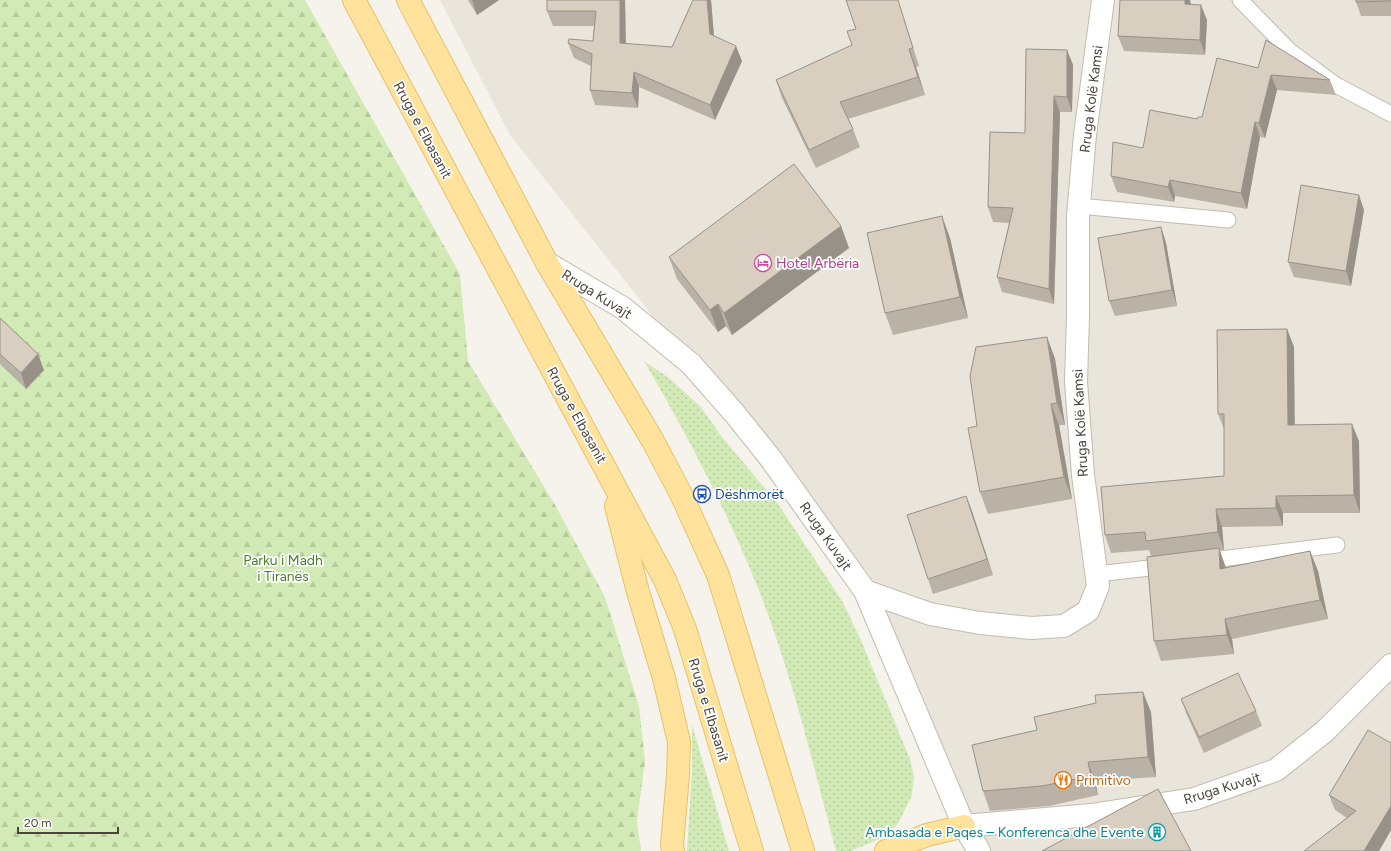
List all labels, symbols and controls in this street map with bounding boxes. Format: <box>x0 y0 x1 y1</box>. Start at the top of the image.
street label: Rruga Kolë Kamsi <box>1076 44 1107 154</box>
street label: Rruga e Elbasanit <box>390 79 455 182</box>
hotel icon: Hotel Arbëria <box>753 253 773 273</box>
place label: Hotel Arbëria <box>776 255 859 272</box>
street label: Rruga Kuvajt <box>558 266 635 323</box>
street label: Rruga e Elbasanit <box>543 364 610 467</box>
street label: Rruga Kolë Kamsi <box>1069 369 1092 477</box>
bus stop icon: Dëshmorët <box>692 484 712 504</box>
place label: Dëshmorët <box>715 486 784 503</box>
street label: Rruga Kuvajt <box>796 499 855 574</box>
park label: Parku i Madh i Tiranës <box>243 552 323 585</box>
street label: Rruga e Elbasanit <box>685 656 732 764</box>
street label: Rruga Kuvajt <box>1182 769 1263 808</box>
restaurant icon: Primitivo <box>1053 770 1073 790</box>
place label: Primitivo <box>1076 772 1131 789</box>
scale bar <box>18 809 118 835</box>
text: 20 m <box>24 816 52 830</box>
building icon: Ambasada e Paqes – Konferenca dhe Evente <box>1147 822 1167 842</box>
place label: Ambasada e Paqes – Konferenca dhe Evente <box>865 824 1144 841</box>

